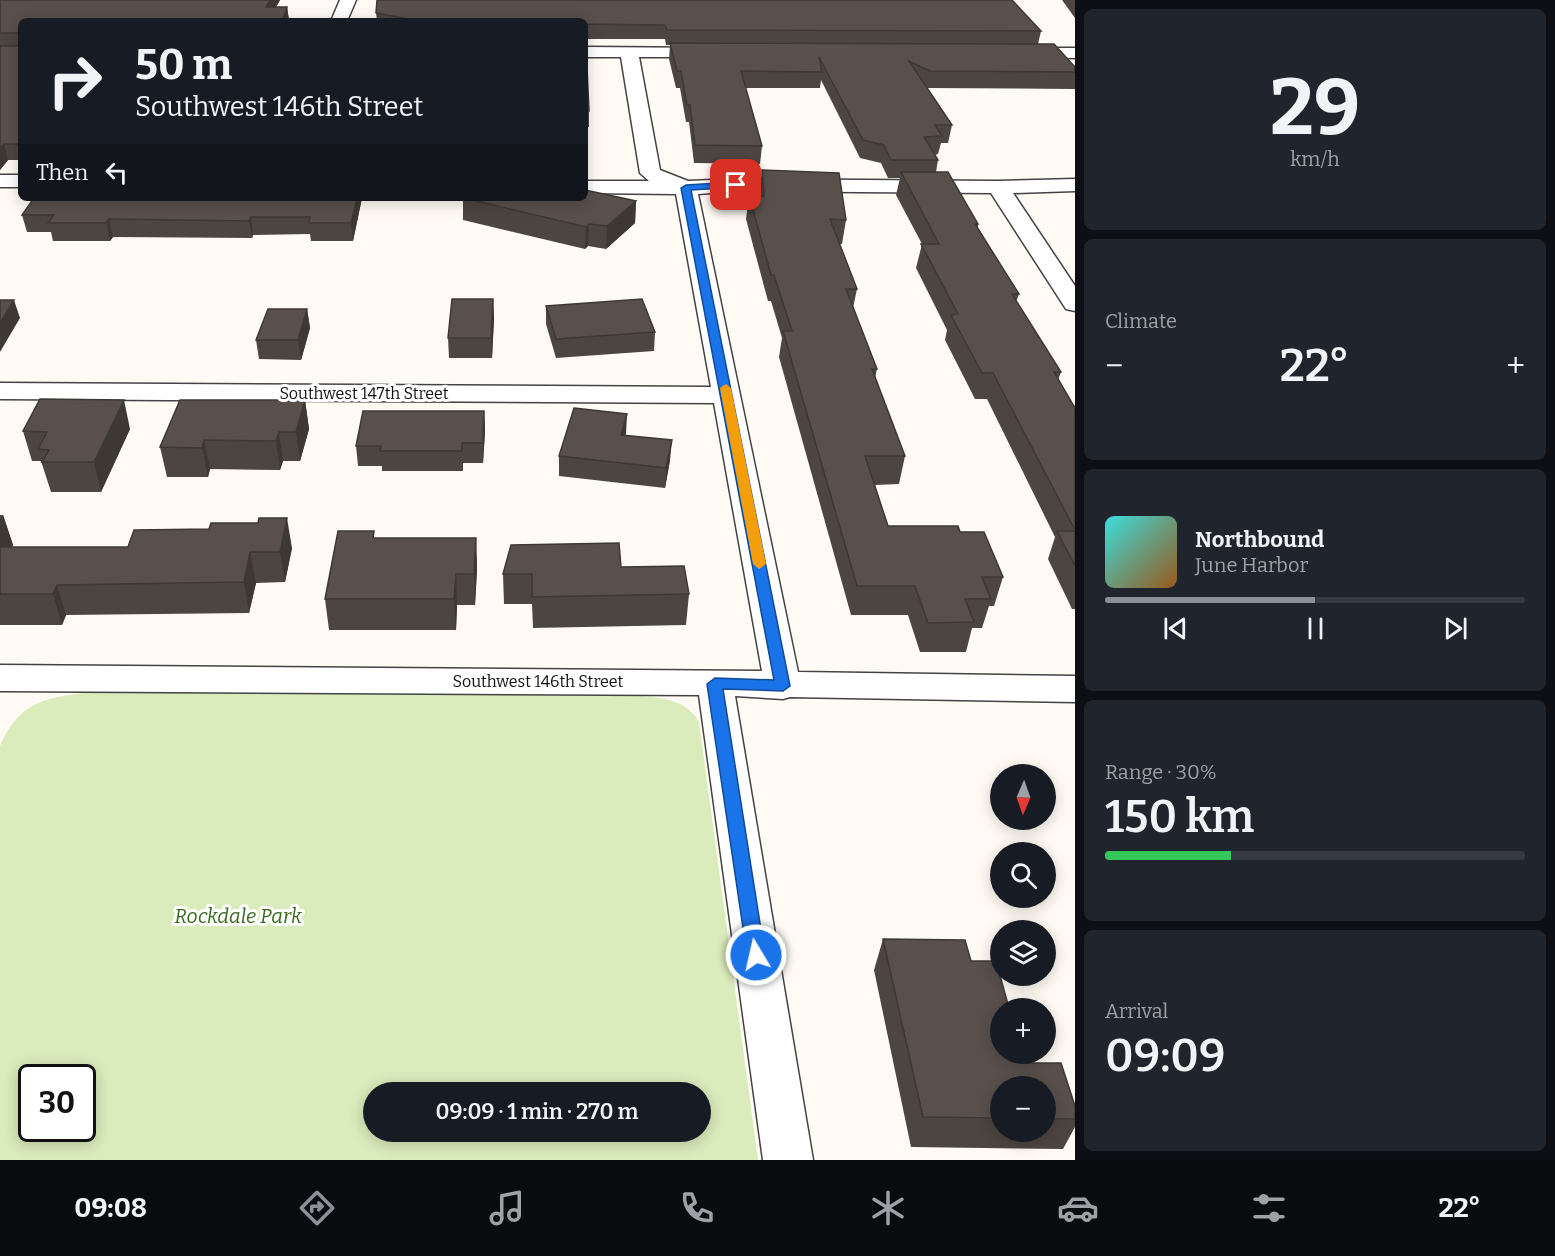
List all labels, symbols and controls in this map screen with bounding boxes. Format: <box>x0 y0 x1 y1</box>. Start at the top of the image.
text: 50 m <box>135 40 232 90</box>
icon: right <box>36 42 114 120</box>
text: 29 <box>1270 61 1360 155</box>
text: Southwest 146th Street <box>135 91 423 123</box>
text: km/h <box>1290 147 1340 171</box>
icon: left <box>100 156 133 189</box>
text: Then <box>36 159 88 186</box>
pin <box>710 159 761 210</box>
icon: arrive <box>719 168 752 201</box>
text: Climate <box>1105 309 1177 333</box>
text: 22° <box>1280 339 1350 393</box>
text: − <box>1105 346 1123 386</box>
text: + <box>1506 346 1525 386</box>
street label: Southwest 147th Street <box>279 384 449 403</box>
text: Northbound <box>1195 526 1324 553</box>
text: June Harbor <box>1195 553 1308 577</box>
icon: previous <box>1159 612 1192 645</box>
icon: pause <box>1299 612 1332 645</box>
icon: next <box>1439 612 1472 645</box>
street label: Southwest 146th Street <box>453 672 624 691</box>
text: Range · 30% <box>1105 760 1217 784</box>
north arrow <box>990 764 1056 830</box>
map controls <box>990 764 1056 1142</box>
text: 150 km <box>1105 790 1254 844</box>
button: search <box>990 842 1056 908</box>
park label: Rockdale Park <box>174 904 302 928</box>
button: layers <box>990 920 1056 986</box>
position arrow <box>724 923 788 987</box>
button: + <box>990 998 1056 1064</box>
text: Arrival <box>1105 999 1168 1023</box>
text: 09:09 <box>1105 1029 1226 1083</box>
speed limit sign: 30 <box>18 1064 96 1142</box>
button: − <box>990 1076 1056 1142</box>
text: 09:09 · 1 min · 270 m <box>435 1098 639 1125</box>
icon: directions <box>296 1187 338 1229</box>
icon: music <box>486 1187 528 1229</box>
icon: phone <box>676 1187 718 1229</box>
icon: climate <box>867 1187 909 1229</box>
icon: car <box>1057 1187 1099 1229</box>
icon: filters <box>1248 1187 1290 1229</box>
text: 09:08 <box>74 1192 147 1224</box>
text: 22° <box>1438 1192 1481 1224</box>

